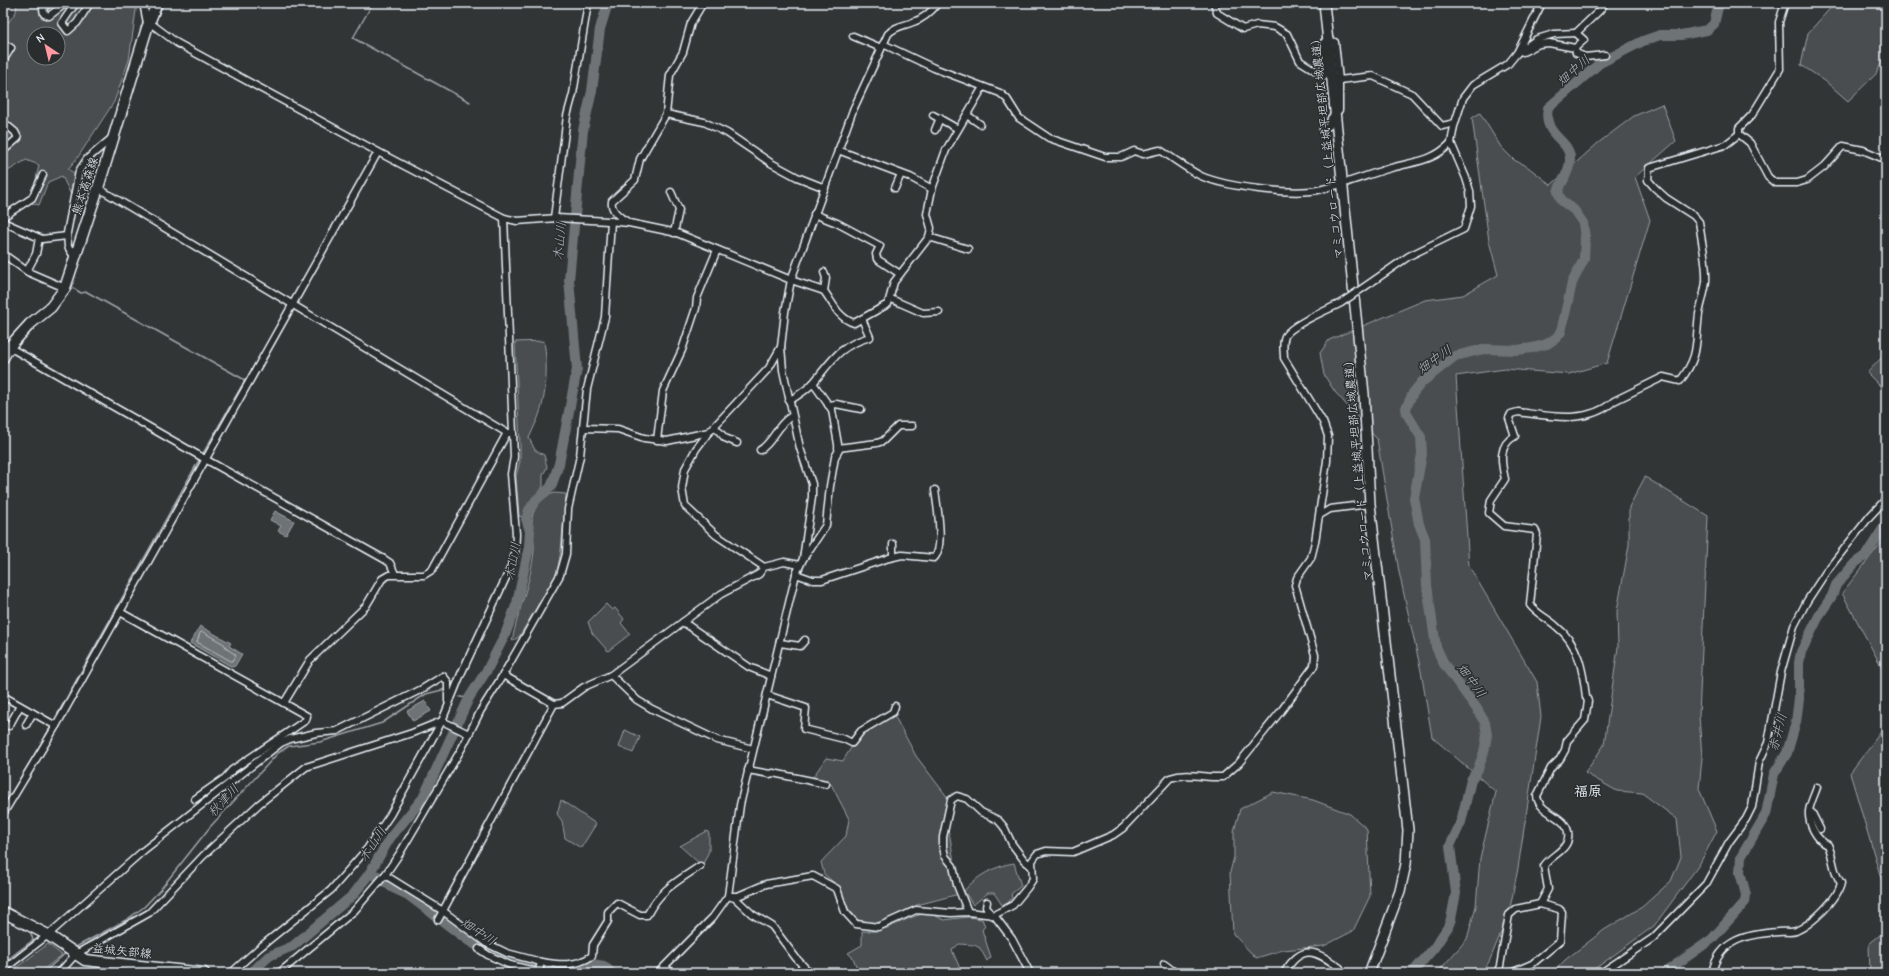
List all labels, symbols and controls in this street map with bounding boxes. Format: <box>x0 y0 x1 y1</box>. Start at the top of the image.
north arrow <box>26 26 66 66</box>
text: N <box>34 31 47 46</box>
street label: マミコウロード（上益城平坦部広域農道） <box>1308 32 1346 260</box>
water label: 畑中川 <box>1554 52 1593 89</box>
street label: 熊本高森線 <box>69 155 101 217</box>
water label: 木山川 <box>550 221 569 261</box>
water label: 畑中川 <box>1414 342 1455 377</box>
street label: マミコウロード（上益城平坦部広域農道） <box>1341 354 1375 582</box>
water label: 木山川 <box>502 541 523 582</box>
water label: 畑中川 <box>1454 660 1489 700</box>
water label: 赤井川 <box>1765 711 1790 753</box>
water label: 秋津川 <box>205 781 242 820</box>
district label: 福原 <box>1574 783 1602 800</box>
water label: 木山川 <box>355 824 390 865</box>
water label: 畑中川 <box>458 915 499 948</box>
street label: 益城矢部線 <box>91 941 153 961</box>

